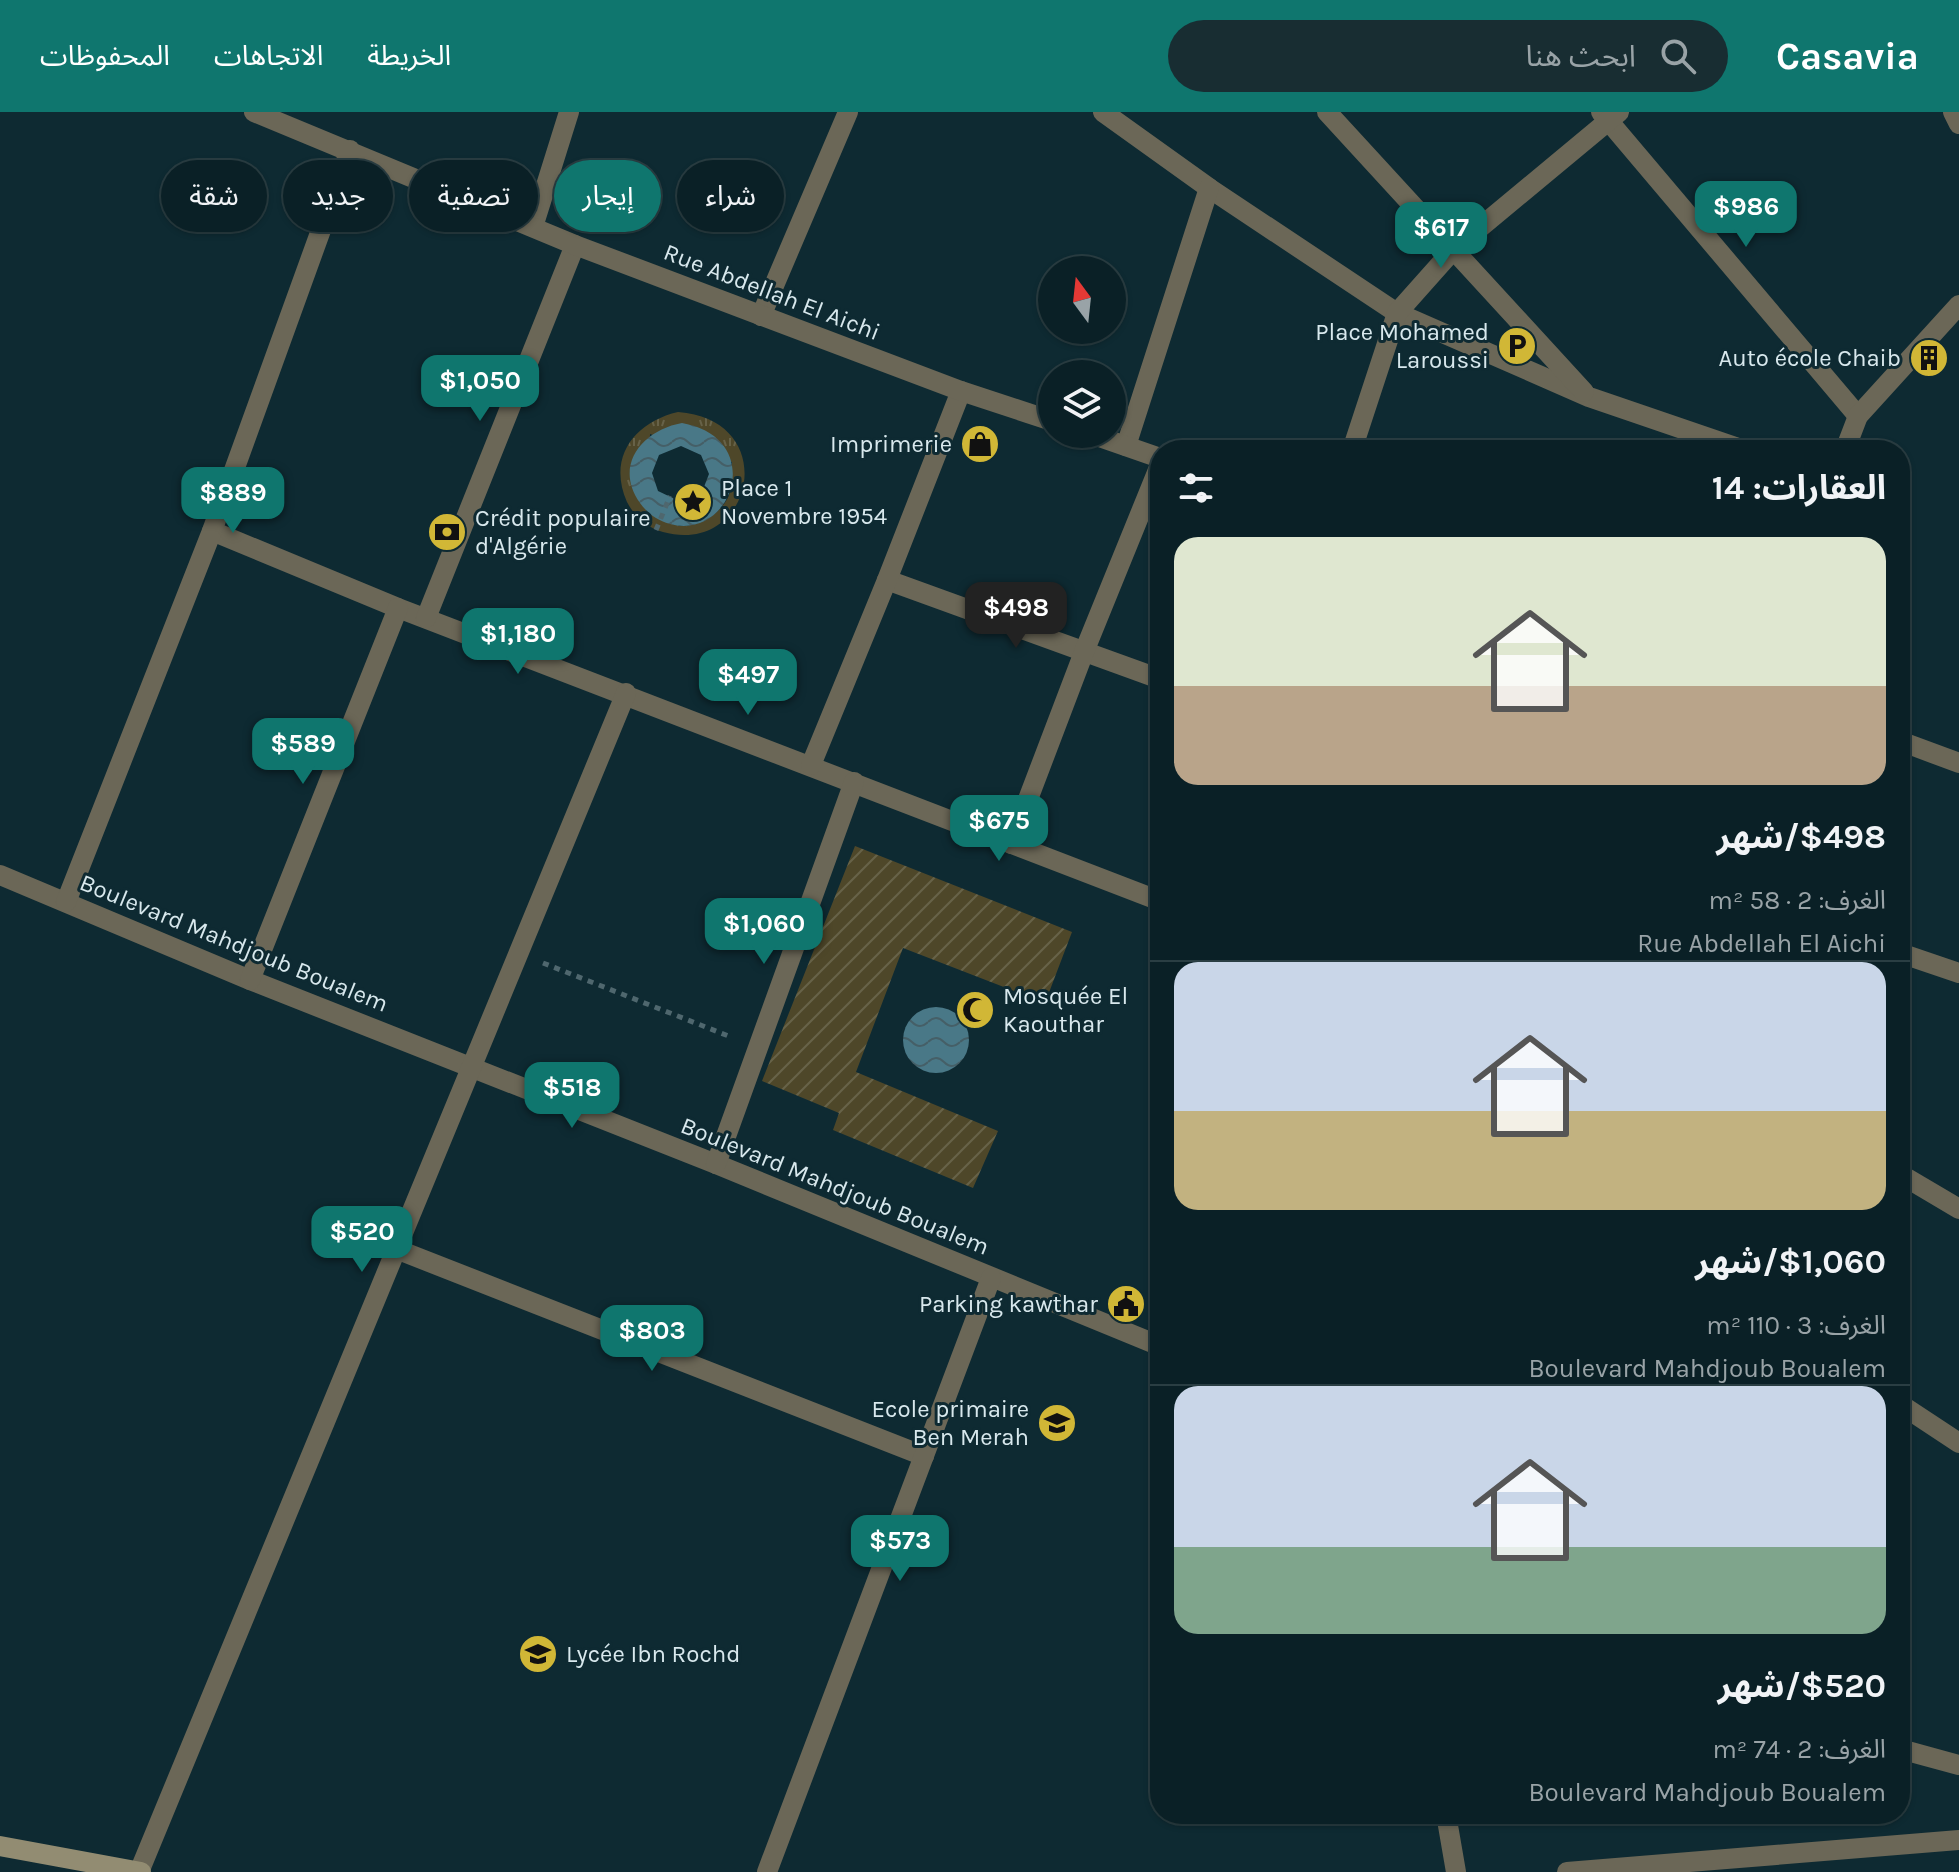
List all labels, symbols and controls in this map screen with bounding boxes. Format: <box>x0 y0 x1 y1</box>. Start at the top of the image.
search box <box>1168 20 1728 92</box>
icon: search <box>1656 34 1700 78</box>
text: Casavia <box>1776 34 1919 79</box>
text: ابحث هنا <box>1526 38 1636 74</box>
text: المحفوظات <box>40 39 170 72</box>
text: الاتجاهات <box>214 39 323 72</box>
text: الخريطة <box>367 39 451 72</box>
chip: شقة <box>161 160 267 232</box>
chip: جديد <box>283 160 393 232</box>
chip: تصفية <box>409 160 538 232</box>
chip: إيجار <box>554 160 661 232</box>
chip: شراء <box>677 160 784 232</box>
pin: $986 <box>1699 181 1793 249</box>
text: $986 <box>1713 191 1779 222</box>
pin: $617 <box>1394 202 1488 270</box>
text: $617 <box>1413 212 1469 243</box>
street label: Rue Abdellah El Aichi <box>660 238 884 346</box>
north arrow <box>1038 256 1126 344</box>
map controls <box>1038 256 1126 448</box>
place label: Place Mohamed Laroussi <box>1315 318 1489 374</box>
parking icon: Place Mohamed Laroussi <box>1496 325 1538 367</box>
building icon: Auto école Chaib <box>1908 337 1950 379</box>
place label: Auto école Chaib <box>1718 344 1901 372</box>
pin: $1,050 <box>415 355 545 423</box>
button: layers <box>1038 360 1126 448</box>
text: $1,050 <box>439 365 521 396</box>
shop icon: Imprimerie <box>959 423 1001 465</box>
place label: Imprimerie <box>830 430 952 458</box>
icon: filters <box>1174 466 1218 510</box>
pin: $889 <box>186 467 280 535</box>
text: العقارات: 14 <box>1712 468 1886 508</box>
place label: Place 1 Novembre 1954 <box>721 474 887 530</box>
text: $889 <box>199 477 267 508</box>
place icon: Place 1 Novembre 1954 <box>672 481 714 523</box>
place label: Crédit populaire d'Algérie <box>475 504 651 560</box>
bank icon: Crédit populaire d'Algérie <box>426 511 468 553</box>
pin: $498 <box>969 582 1063 650</box>
icon: home <box>1458 589 1602 733</box>
text: $498 <box>983 592 1049 623</box>
pin: $1,180 <box>453 608 583 676</box>
text: $1,180 <box>480 618 556 649</box>
pin: $497 <box>701 649 795 717</box>
text: $497 <box>717 659 779 690</box>
pin: $589 <box>256 718 350 786</box>
text: $589 <box>270 728 336 759</box>
pin: $675 <box>952 795 1046 863</box>
text: $675 <box>968 805 1030 836</box>
text: $498/شهر <box>1717 817 1886 857</box>
street label: Boulevard Mahdjoub Boualem <box>76 868 392 1018</box>
text: الغرف: 2 · 58 m² <box>1709 885 1886 916</box>
pin: $1,060 <box>699 898 829 966</box>
text: $1,060 <box>723 908 805 939</box>
text: Rue Abdellah El Aichi <box>1637 928 1886 959</box>
place label: Mosquée El Kaouthar <box>1003 982 1128 1038</box>
mosque icon: Mosquée El Kaouthar <box>954 989 996 1031</box>
icon: home <box>1458 1014 1602 1158</box>
pin: $518 <box>525 1062 619 1130</box>
text: $518 <box>542 1072 602 1103</box>
street label: Boulevard Mahdjoub Boualem <box>677 1111 993 1261</box>
pin: $520 <box>315 1206 409 1274</box>
text: $520 <box>329 1216 395 1247</box>
text: $1,060/شهر <box>1695 1242 1886 1282</box>
public building icon: Parking kawthar <box>1105 1283 1147 1325</box>
place label: Parking kawthar <box>919 1290 1098 1318</box>
pin: $803 <box>605 1305 699 1373</box>
text: الغرف: 3 · 110 m² <box>1706 1310 1886 1341</box>
text: $803 <box>618 1315 686 1346</box>
text: Boulevard Mahdjoub Boualem <box>1528 1353 1886 1384</box>
place label: Ecole primaire Ben Merah <box>872 1395 1029 1451</box>
school or university icon: Ecole primaire Ben Merah <box>1036 1402 1078 1444</box>
icon: home <box>1458 1438 1602 1582</box>
pin: $573 <box>853 1515 947 1583</box>
text: $573 <box>869 1525 931 1556</box>
school or university icon: Lycée Ibn Rochd <box>517 1633 559 1675</box>
place label: Lycée Ibn Rochd <box>566 1640 740 1668</box>
text: $520/شهر <box>1718 1666 1886 1706</box>
text: الغرف: 2 · 74 m² <box>1713 1734 1886 1765</box>
text: Boulevard Mahdjoub Boualem <box>1528 1777 1886 1808</box>

